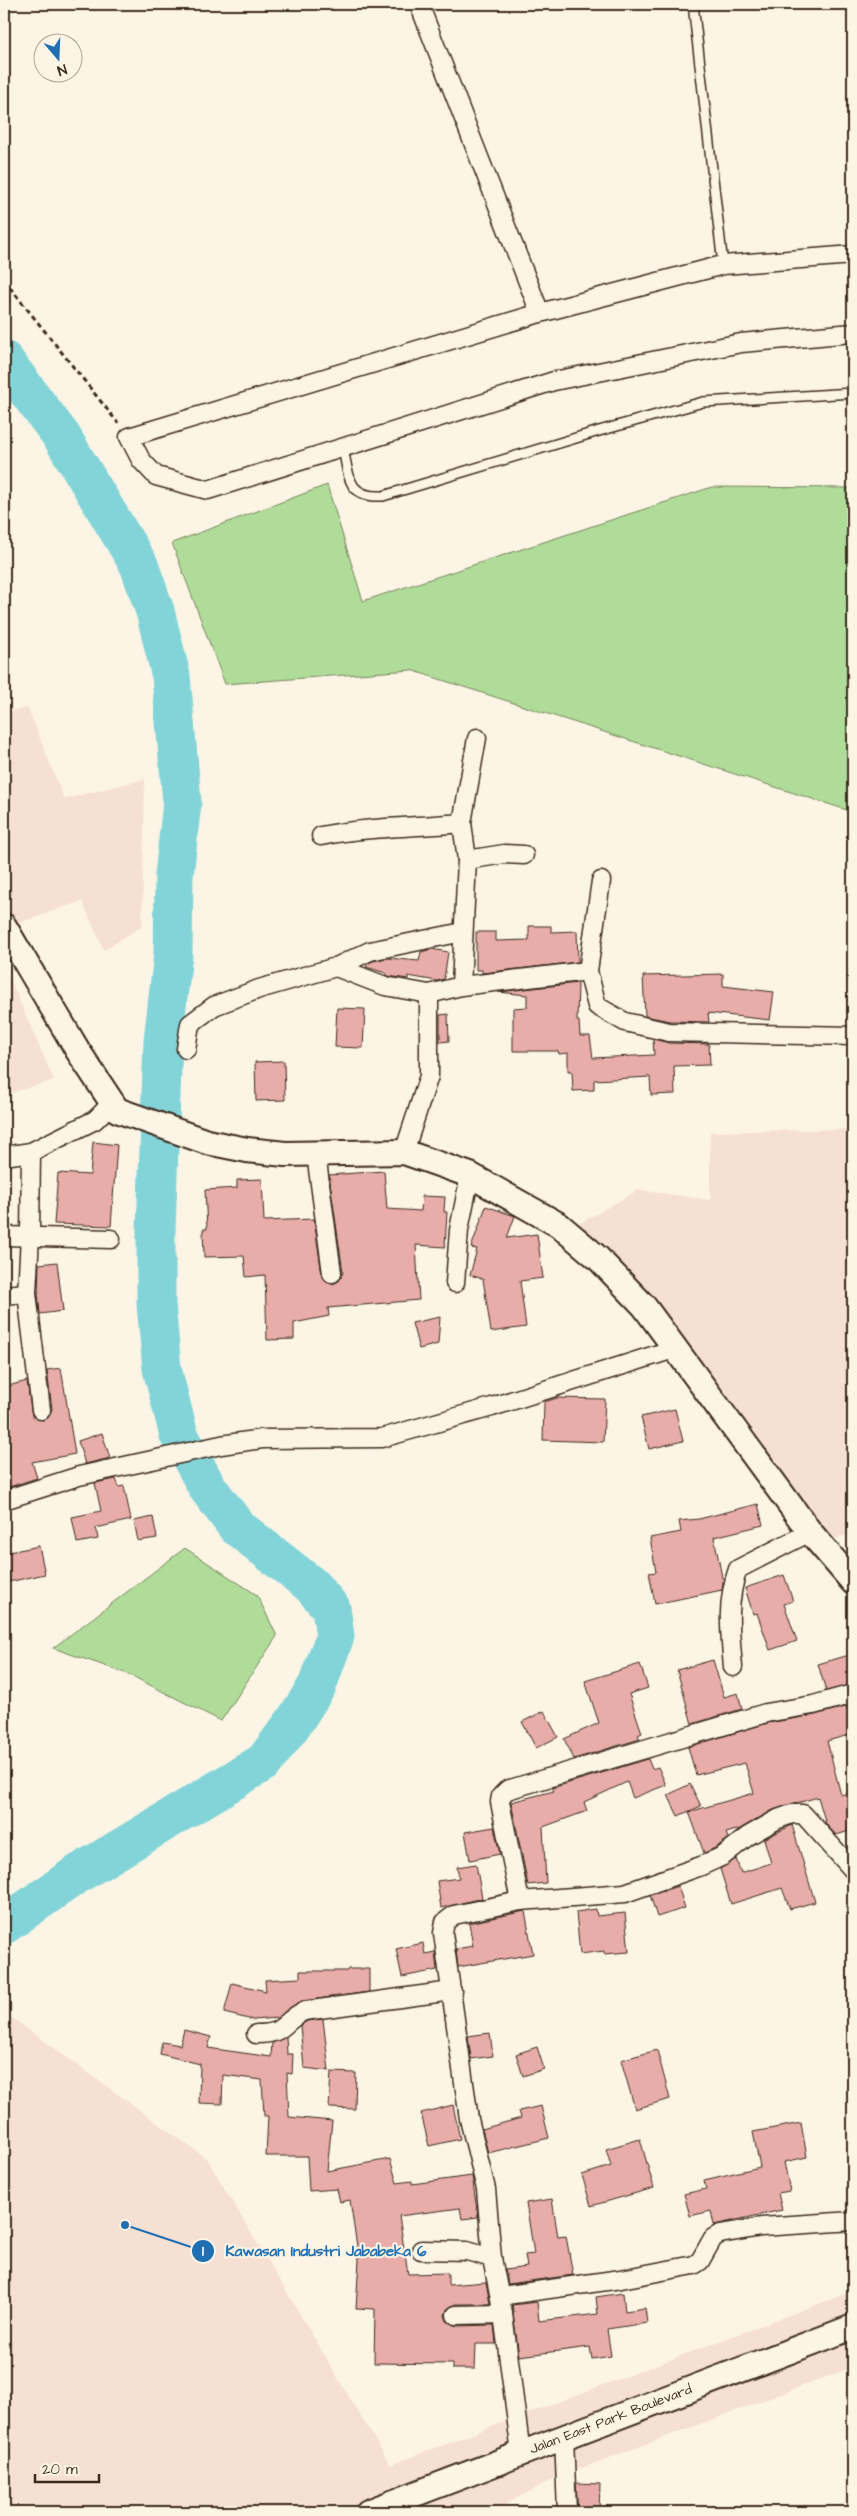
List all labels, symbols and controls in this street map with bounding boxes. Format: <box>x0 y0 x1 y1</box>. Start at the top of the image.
north arrow <box>32 32 82 82</box>
text: N <box>54 58 69 80</box>
callout: Kawasan Industri Jababeka 6 <box>190 2236 436 2266</box>
text: 1 <box>202 2241 204 2262</box>
text: Kawasan Industri Jababeka 6 <box>226 2241 427 2262</box>
street label: Jalan East Park Boulevard <box>527 2379 695 2459</box>
scale bar <box>35 2451 99 2483</box>
text: 20 m <box>42 2459 78 2480</box>

